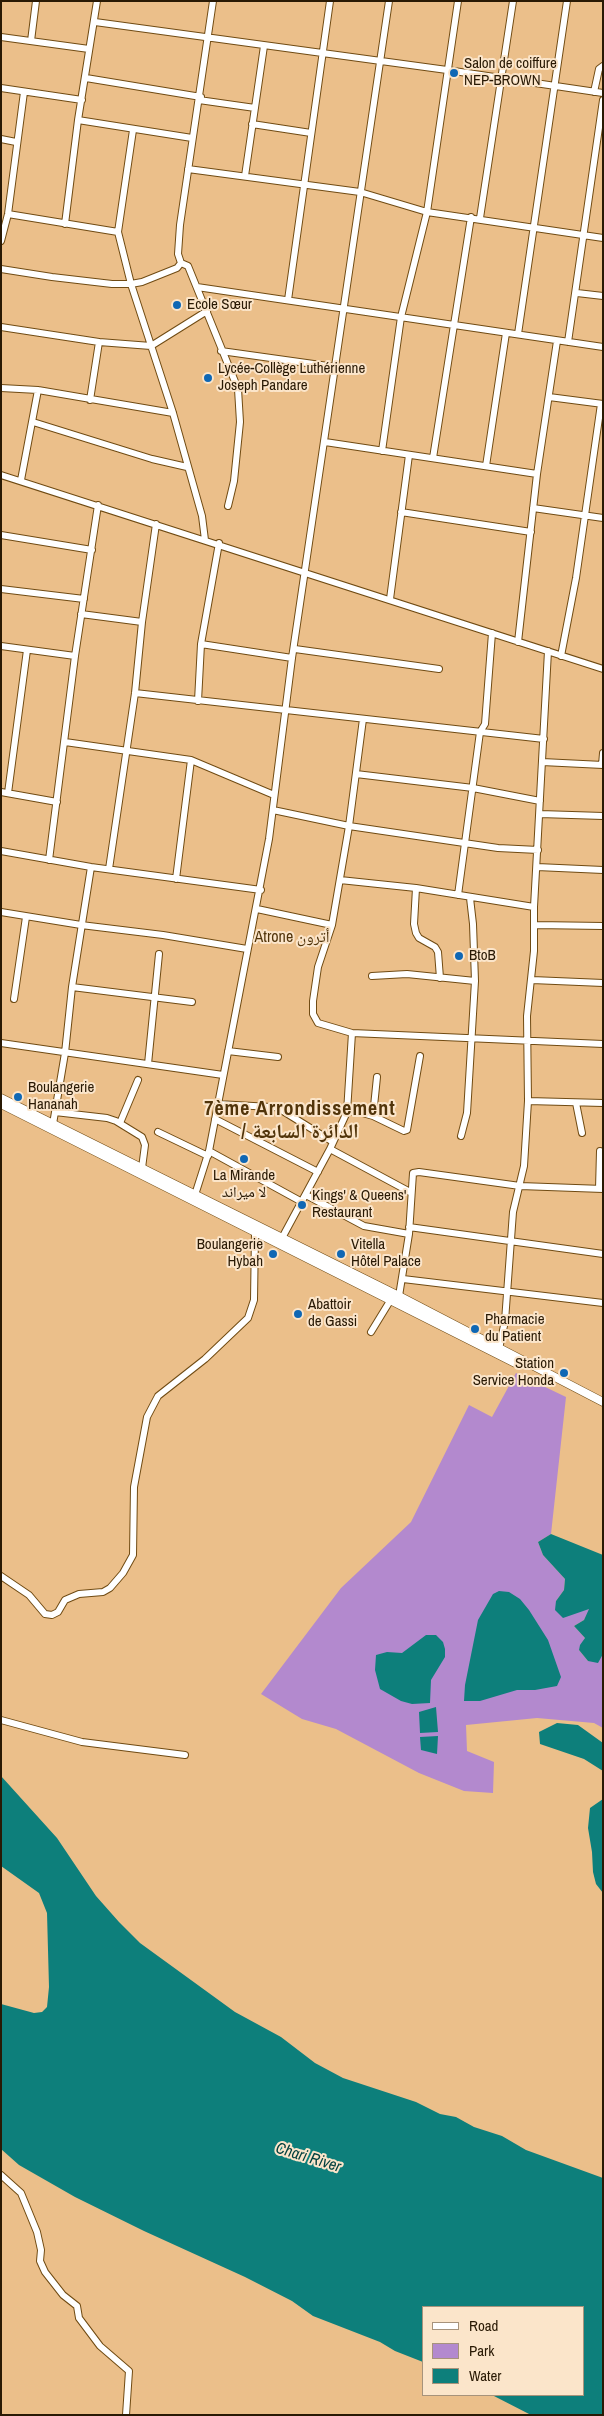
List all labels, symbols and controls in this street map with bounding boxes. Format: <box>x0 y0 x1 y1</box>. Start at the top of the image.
place label: Salon de coiffure NEP-BROWN <box>464 55 557 90</box>
marker: Salon de coiffure NEP-BROWN <box>448 67 460 79</box>
place label: Ecole Sœur <box>187 296 252 314</box>
marker: Ecole Sœur <box>171 299 183 311</box>
place label: Lycée-Collège Luthérienne Joseph Pandare <box>218 360 365 395</box>
marker: Lycée-Collège Luthérienne Joseph Pandare <box>202 372 214 384</box>
district label: Atrone أترون <box>255 928 329 948</box>
place label: BtoB <box>469 947 496 965</box>
marker: BtoB <box>453 950 465 962</box>
place label: Boulangerie Hananah <box>28 1079 94 1114</box>
marker: Boulangerie Hananah <box>12 1091 24 1103</box>
district label: 7ème Arrondissement / الدائرة السابعة <box>202 1098 398 1145</box>
marker: La Mirande لا ميراند <box>238 1153 250 1165</box>
place label: La Mirande لا ميراند <box>213 1167 275 1202</box>
place label: Kings' & Queens' Restaurant <box>312 1187 406 1222</box>
marker: Kings' & Queens' Restaurant <box>296 1199 308 1211</box>
place label: Boulangerie Hybah <box>197 1236 263 1271</box>
place label: Vitella Hôtel Palace <box>351 1236 421 1271</box>
marker: Boulangerie Hybah <box>267 1248 279 1260</box>
marker: Vitella Hôtel Palace <box>335 1248 347 1260</box>
place label: Abattoir de Gassi <box>308 1296 357 1331</box>
marker: Abattoir de Gassi <box>292 1308 304 1320</box>
place label: Pharmacie du Patient <box>485 1311 544 1346</box>
marker: Pharmacie du Patient <box>469 1323 481 1335</box>
place label: Station Service Honda <box>473 1355 554 1390</box>
marker: Station Service Honda <box>558 1367 570 1379</box>
water label: Chari River <box>273 2139 343 2177</box>
legend <box>422 2306 584 2396</box>
text: Road <box>469 2315 498 2336</box>
text: Park <box>469 2340 494 2361</box>
text: Water <box>469 2365 501 2386</box>

